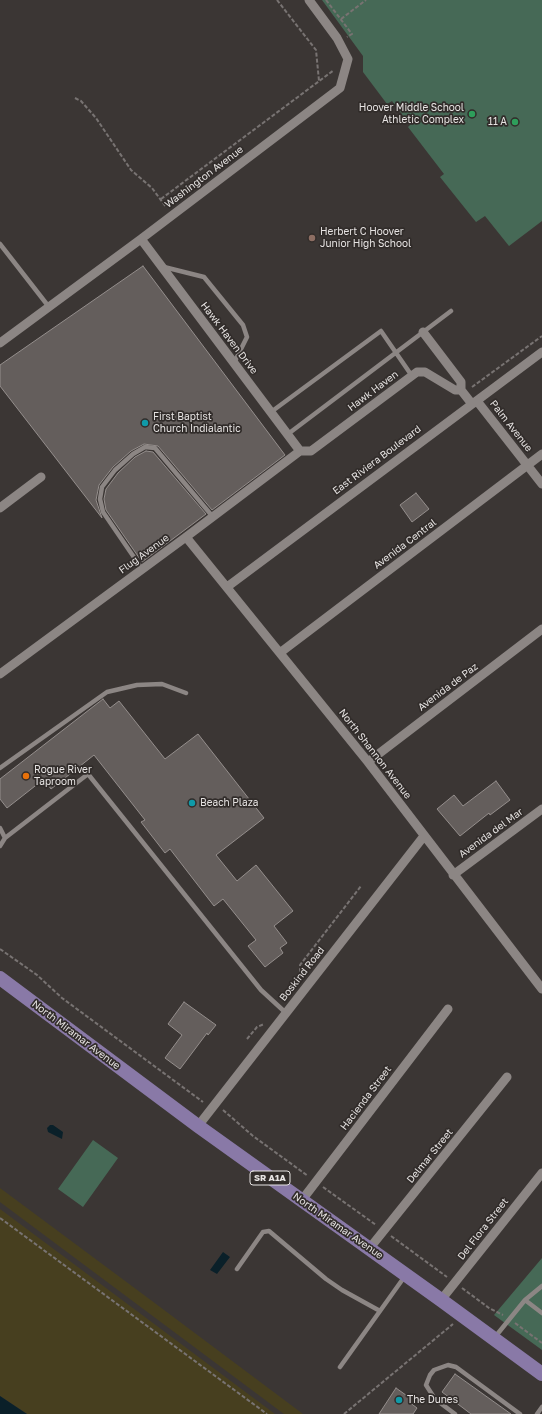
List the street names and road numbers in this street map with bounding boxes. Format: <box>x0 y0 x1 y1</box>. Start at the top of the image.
street label: Washington Avenue <box>162 144 246 210</box>
street label: Hawk Haven Drive <box>198 300 260 376</box>
street label: Hawk Haven <box>346 368 400 414</box>
street label: Palm Avenue <box>487 398 535 454</box>
street label: East Riviera Boulevard <box>331 423 423 497</box>
street label: Avenida Central <box>371 516 439 572</box>
street label: Flug Avenue <box>117 532 171 576</box>
street label: Avenida de Paz <box>416 661 480 713</box>
street label: North Shannon Avenue <box>336 707 414 801</box>
street label: Avenida del Mar <box>457 806 525 860</box>
street label: Boskind Road <box>277 944 327 1004</box>
street label: North Miramar Avenue <box>30 998 122 1072</box>
street label: Hacienda Street <box>338 1064 394 1132</box>
street label: Delmar Street <box>404 1126 456 1186</box>
road number: SR A1A <box>250 1171 290 1185</box>
street label: North Miramar Avenue <box>291 1190 385 1262</box>
street label: Del Flora Street <box>455 1196 511 1262</box>

